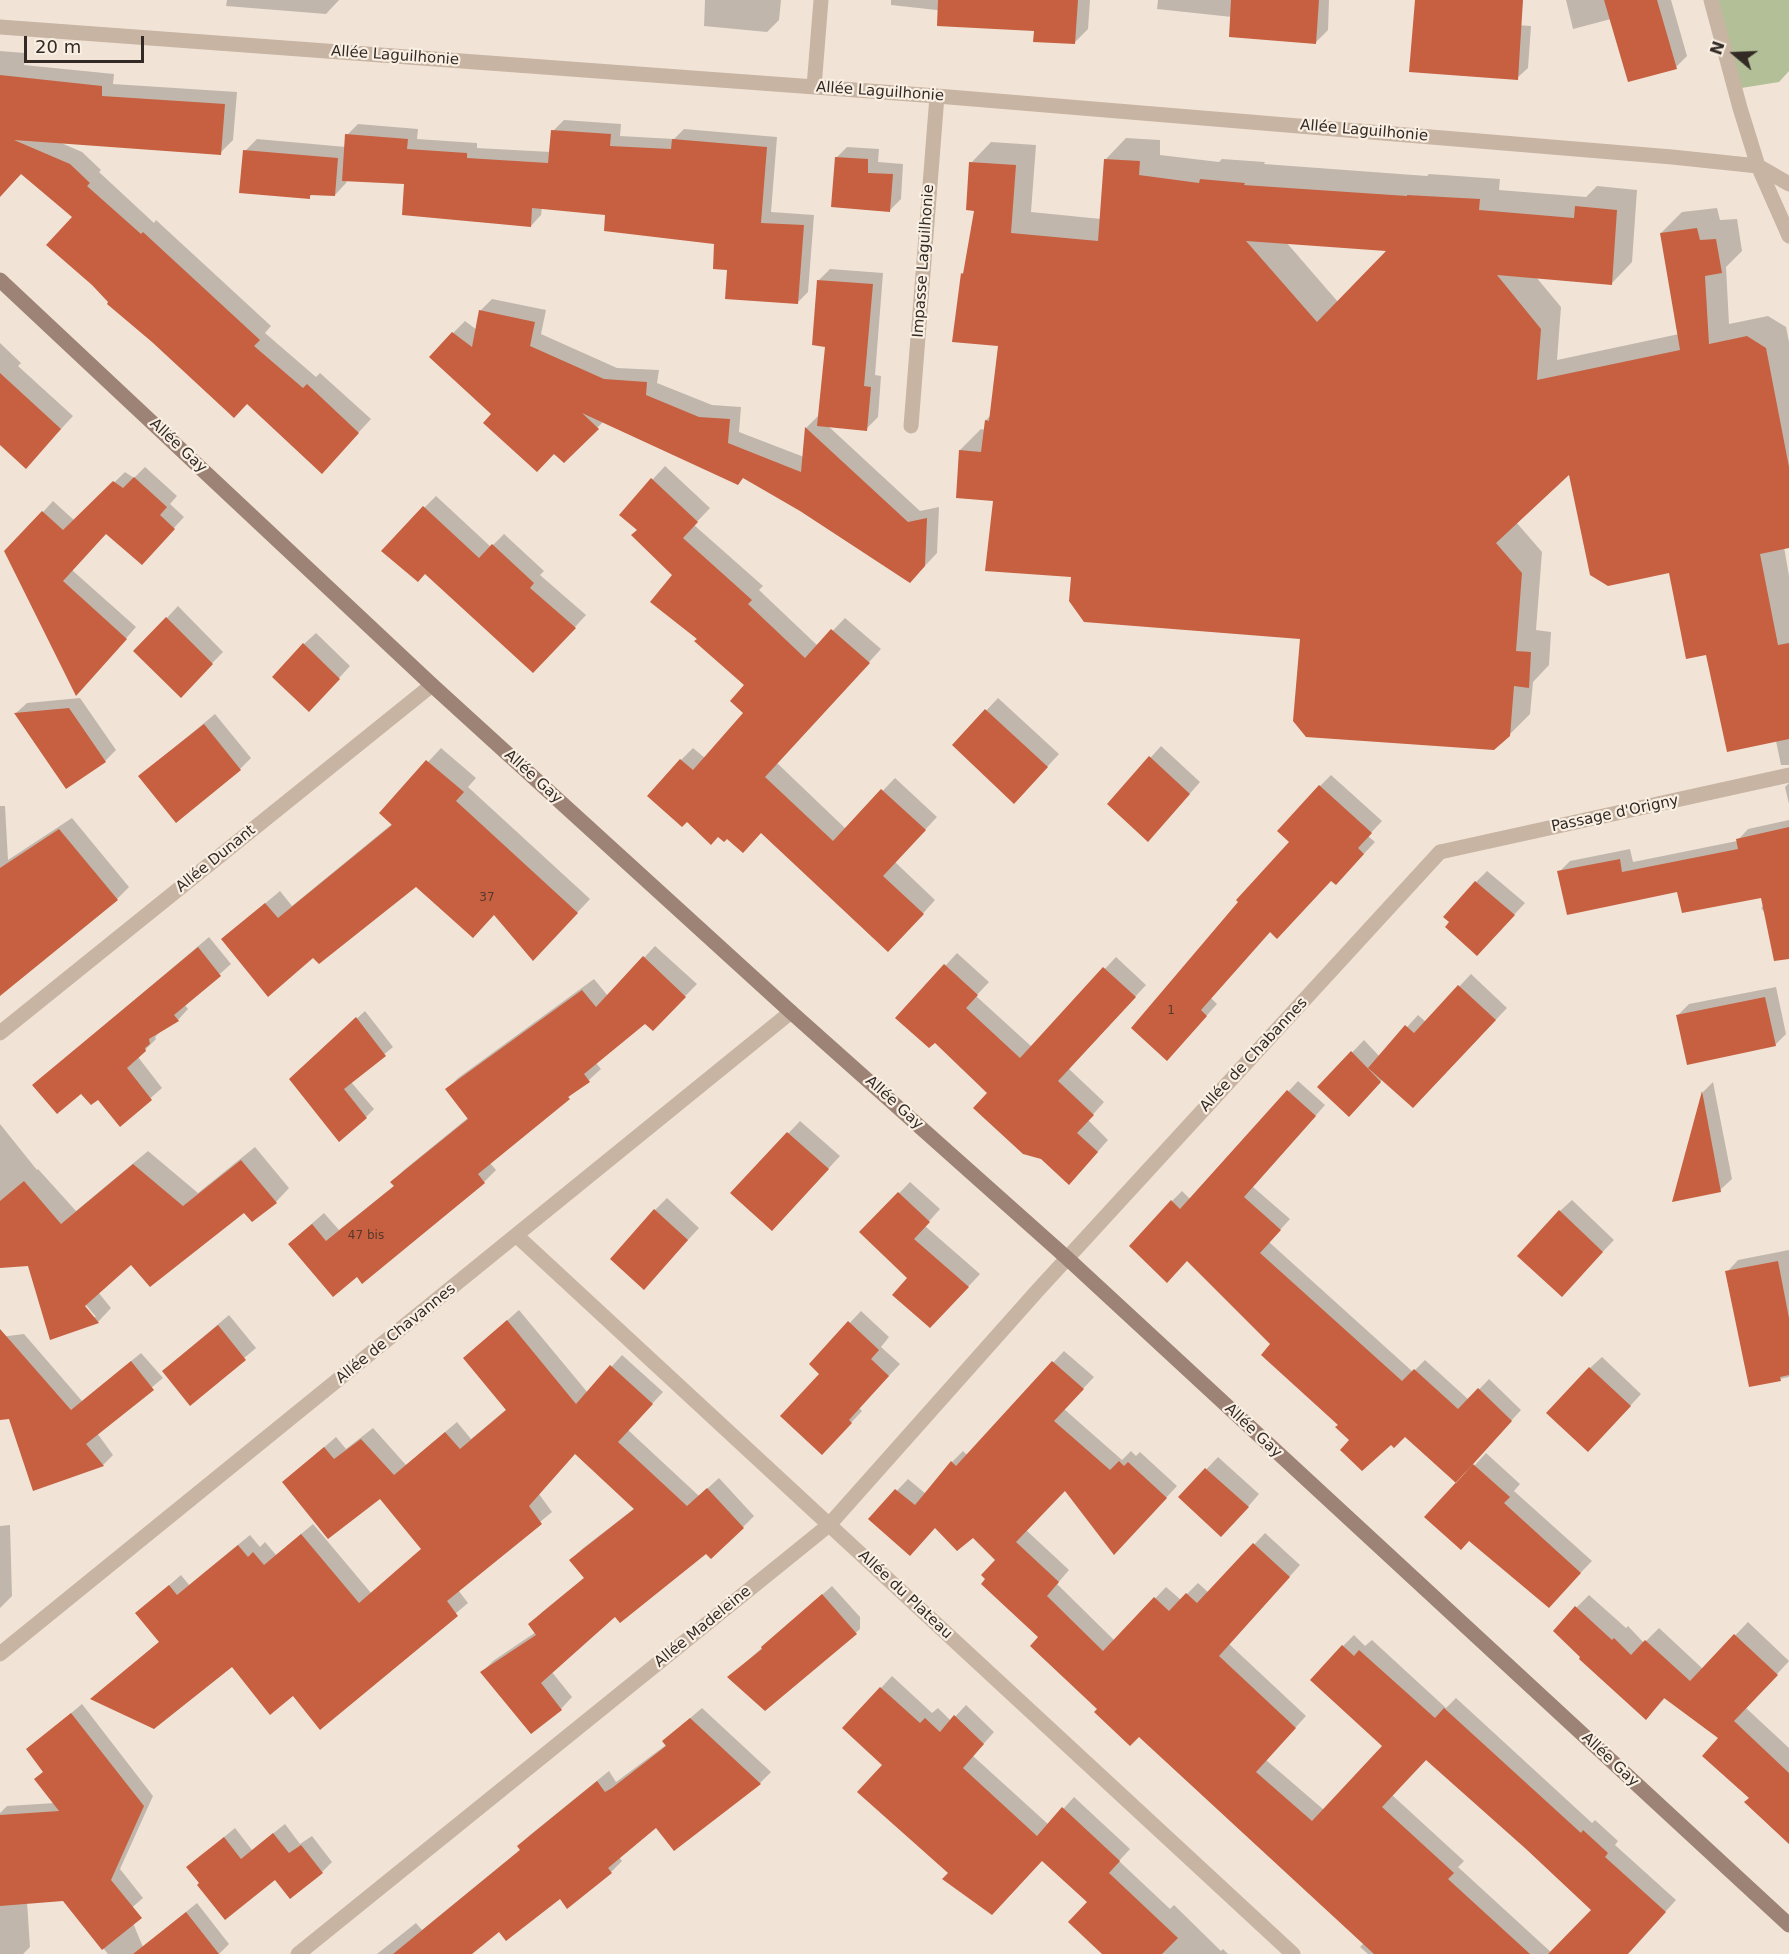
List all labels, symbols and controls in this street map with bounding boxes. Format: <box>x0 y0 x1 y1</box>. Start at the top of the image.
scale bar <box>27 24 147 62</box>
north arrow <box>1705 24 1765 84</box>
text: 20 m <box>35 36 81 57</box>
text: N <box>1706 39 1729 57</box>
street label: Allée Laguilhonie <box>330 43 460 69</box>
street label: Allée Laguilhonie <box>815 79 945 105</box>
street label: Allée Laguilhonie <box>1299 116 1429 146</box>
street label: Impasse Laguilhonie <box>910 184 938 338</box>
street label: Allée Gay <box>146 415 210 477</box>
street label: Allée Gay <box>500 746 566 808</box>
street label: Passage d'Origny <box>1550 792 1680 836</box>
street label: Allée Dunant <box>173 821 259 897</box>
house number: 37 <box>479 891 495 905</box>
street label: Allée de Chabannes <box>1197 994 1311 1116</box>
house number: 1 <box>1167 1004 1175 1018</box>
street label: Allée Gay <box>861 1072 927 1134</box>
house number: 47 bis <box>348 1229 384 1243</box>
street label: Allée de Chavannes <box>333 1280 459 1388</box>
street label: Allée Gay <box>1221 1400 1285 1462</box>
street label: Allée du Plateau <box>854 1547 956 1643</box>
street label: Allée Madeleine <box>651 1583 755 1671</box>
street label: Allée Gay <box>1578 1729 1642 1791</box>

